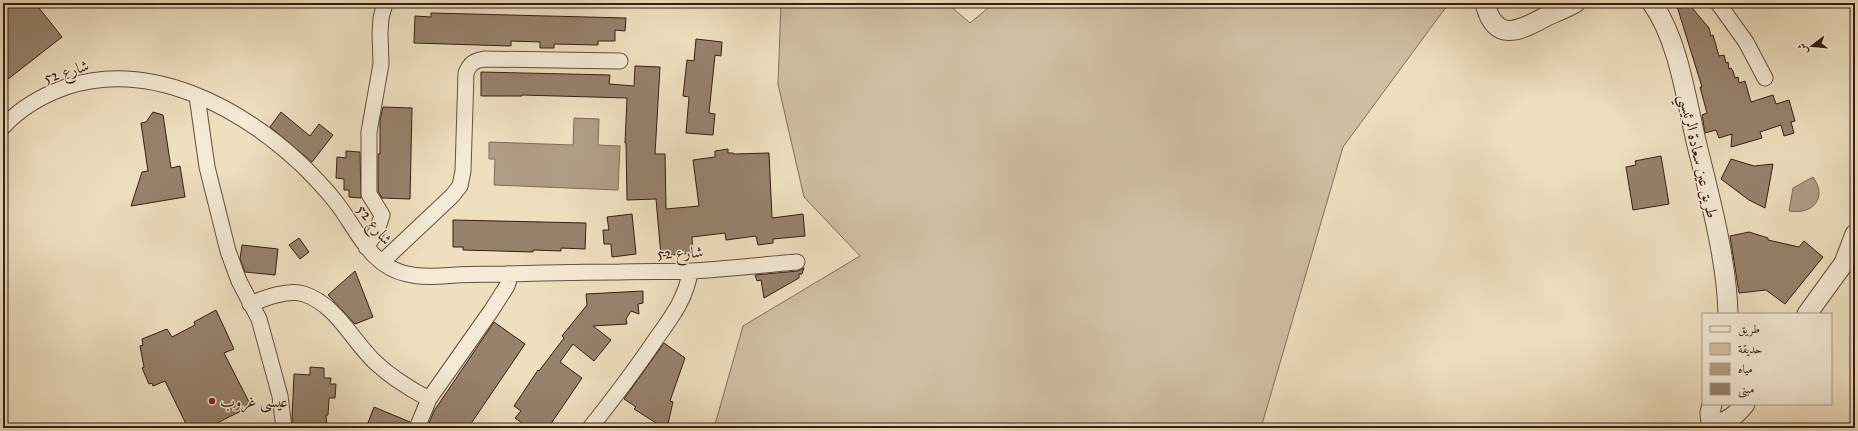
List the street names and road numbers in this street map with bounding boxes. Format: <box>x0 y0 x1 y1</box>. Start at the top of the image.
street label: شارع 52 <box>41 56 92 91</box>
street label: طريق عين سعادة الرئيسي <box>1669 92 1722 221</box>
street label: شارع 52 <box>350 200 396 251</box>
street label: شارع 52 <box>656 242 704 267</box>

